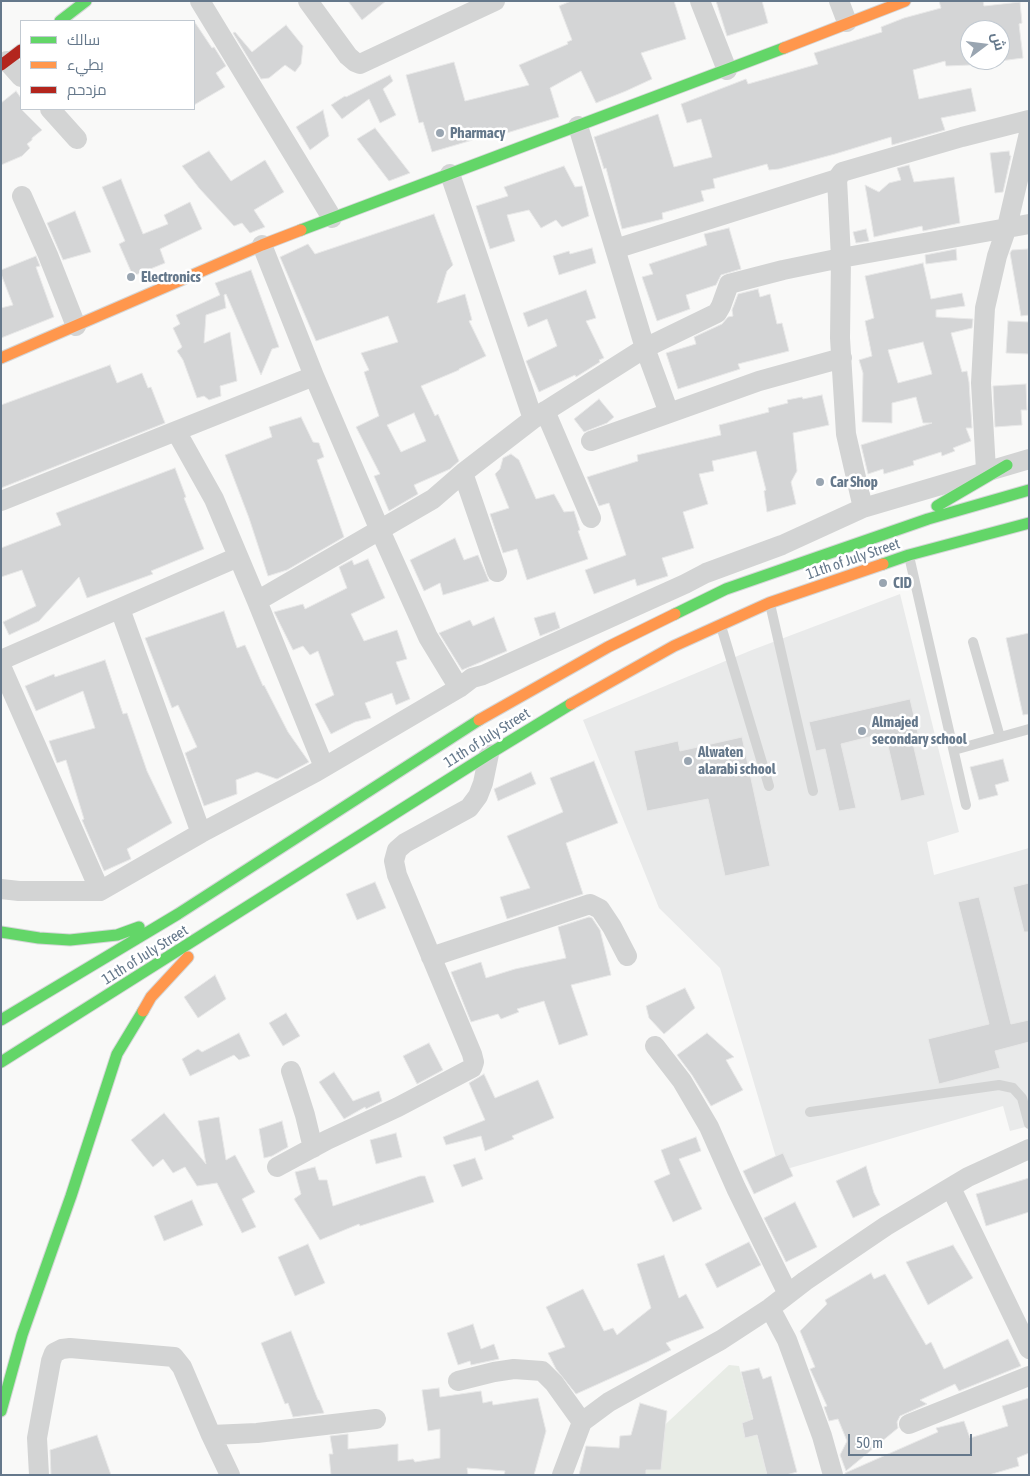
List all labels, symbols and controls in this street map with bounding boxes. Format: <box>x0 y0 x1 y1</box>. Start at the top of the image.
legend <box>20 20 195 110</box>
north arrow <box>960 20 1010 70</box>
text: سالك <box>67 31 100 48</box>
text: ش <box>988 31 1009 52</box>
text: بطيء <box>67 56 104 73</box>
text: مزدحم <box>67 81 107 98</box>
place label: Pharmacy <box>450 124 506 142</box>
marker: Pharmacy <box>434 127 446 139</box>
place label: Electronics <box>141 268 201 286</box>
marker: Electronics <box>125 271 137 283</box>
place label: Car Shop <box>830 473 878 491</box>
marker: Car Shop <box>814 476 826 488</box>
street label: 11th of July Street <box>804 535 902 583</box>
place label: CID <box>893 574 912 592</box>
marker: CID <box>877 577 889 589</box>
street label: 11th of July Street <box>441 704 533 772</box>
place label: Almajed secondary school <box>872 713 967 748</box>
marker: Almajed secondary school <box>856 725 868 737</box>
place label: Alwaten alarabi school <box>698 743 776 778</box>
marker: Alwaten alarabi school <box>682 755 694 767</box>
street label: 11th of July Street <box>99 921 191 989</box>
scale bar <box>850 1424 974 1456</box>
text: 50 m <box>856 1434 883 1451</box>

